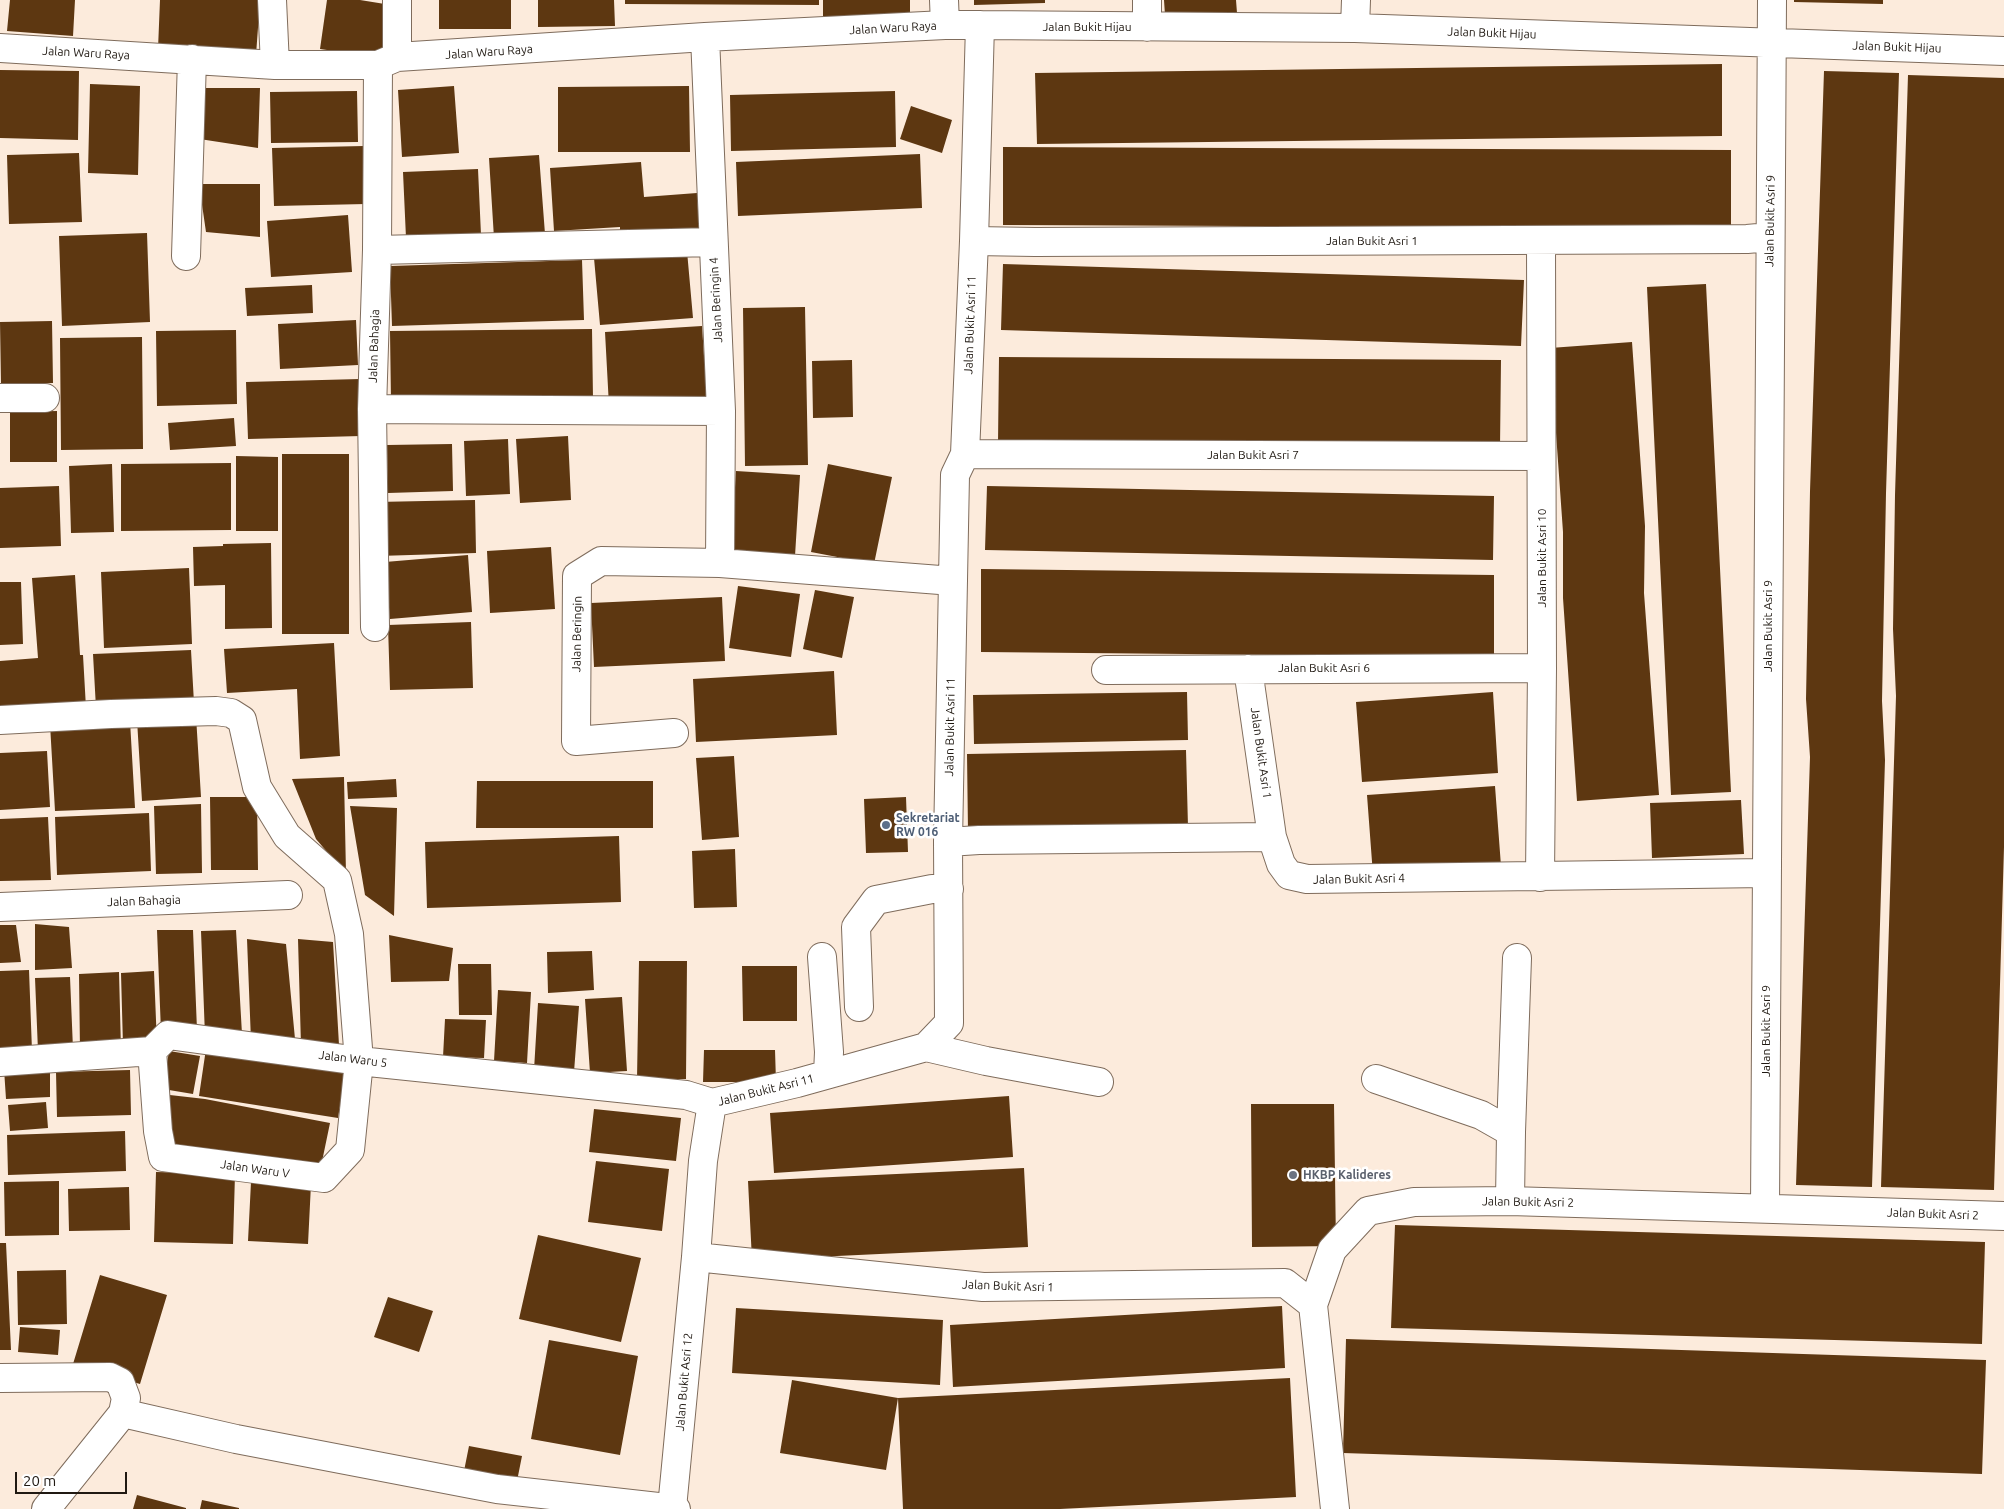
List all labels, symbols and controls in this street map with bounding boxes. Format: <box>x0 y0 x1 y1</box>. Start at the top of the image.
street label: Jalan Waru Raya <box>849 19 937 37</box>
street label: Jalan Bukit Hijau <box>1042 20 1132 34</box>
street label: Jalan Bukit Hijau <box>1447 24 1537 42</box>
street label: Jalan Bukit Hijau <box>1852 38 1942 56</box>
street label: Jalan Waru Raya <box>445 42 533 62</box>
street label: Jalan Waru Raya <box>42 44 130 62</box>
street label: Jalan Bukit Asri 9 <box>1762 175 1778 267</box>
street label: Jalan Bukit Asri 1 <box>1326 234 1418 248</box>
street label: Jalan Beringin 4 <box>707 257 725 343</box>
street label: Jalan Bukit Asri 11 <box>961 275 979 375</box>
street label: Jalan Bahagia <box>366 309 382 383</box>
street label: Jalan Bukit Asri 7 <box>1207 448 1299 462</box>
street label: Jalan Bukit Asri 10 <box>1535 509 1549 607</box>
street label: Jalan Bukit Asri 9 <box>1761 580 1775 672</box>
street label: Jalan Beringin <box>569 596 585 672</box>
street label: Jalan Bukit Asri 6 <box>1278 661 1370 675</box>
street label: Jalan Bukit Asri 11 <box>942 677 958 777</box>
street label: Jalan Bukit Asri 1 <box>1247 706 1275 800</box>
place label: Sekretariat RW 016 <box>896 811 960 839</box>
marker: Sekretariat RW 016 <box>880 819 892 831</box>
street label: Jalan Bukit Asri 4 <box>1313 871 1405 887</box>
street label: Jalan Bahagia <box>107 893 181 909</box>
street label: Jalan Bukit Asri 9 <box>1759 985 1773 1077</box>
street label: Jalan Waru 5 <box>318 1048 388 1070</box>
street label: Jalan Bukit Asri 11 <box>716 1071 816 1109</box>
street label: Jalan Waru V <box>219 1157 291 1181</box>
place label: HKBP Kalideres <box>1303 1168 1391 1182</box>
marker: HKBP Kalideres <box>1287 1169 1299 1181</box>
street label: Jalan Bukit Asri 2 <box>1482 1194 1574 1210</box>
street label: Jalan Bukit Asri 2 <box>1887 1205 1979 1223</box>
street label: Jalan Bukit Asri 1 <box>962 1277 1054 1295</box>
street label: Jalan Bukit Asri 12 <box>673 1332 695 1432</box>
scale bar <box>18 1462 130 1494</box>
text: 20 m <box>23 1472 56 1489</box>

